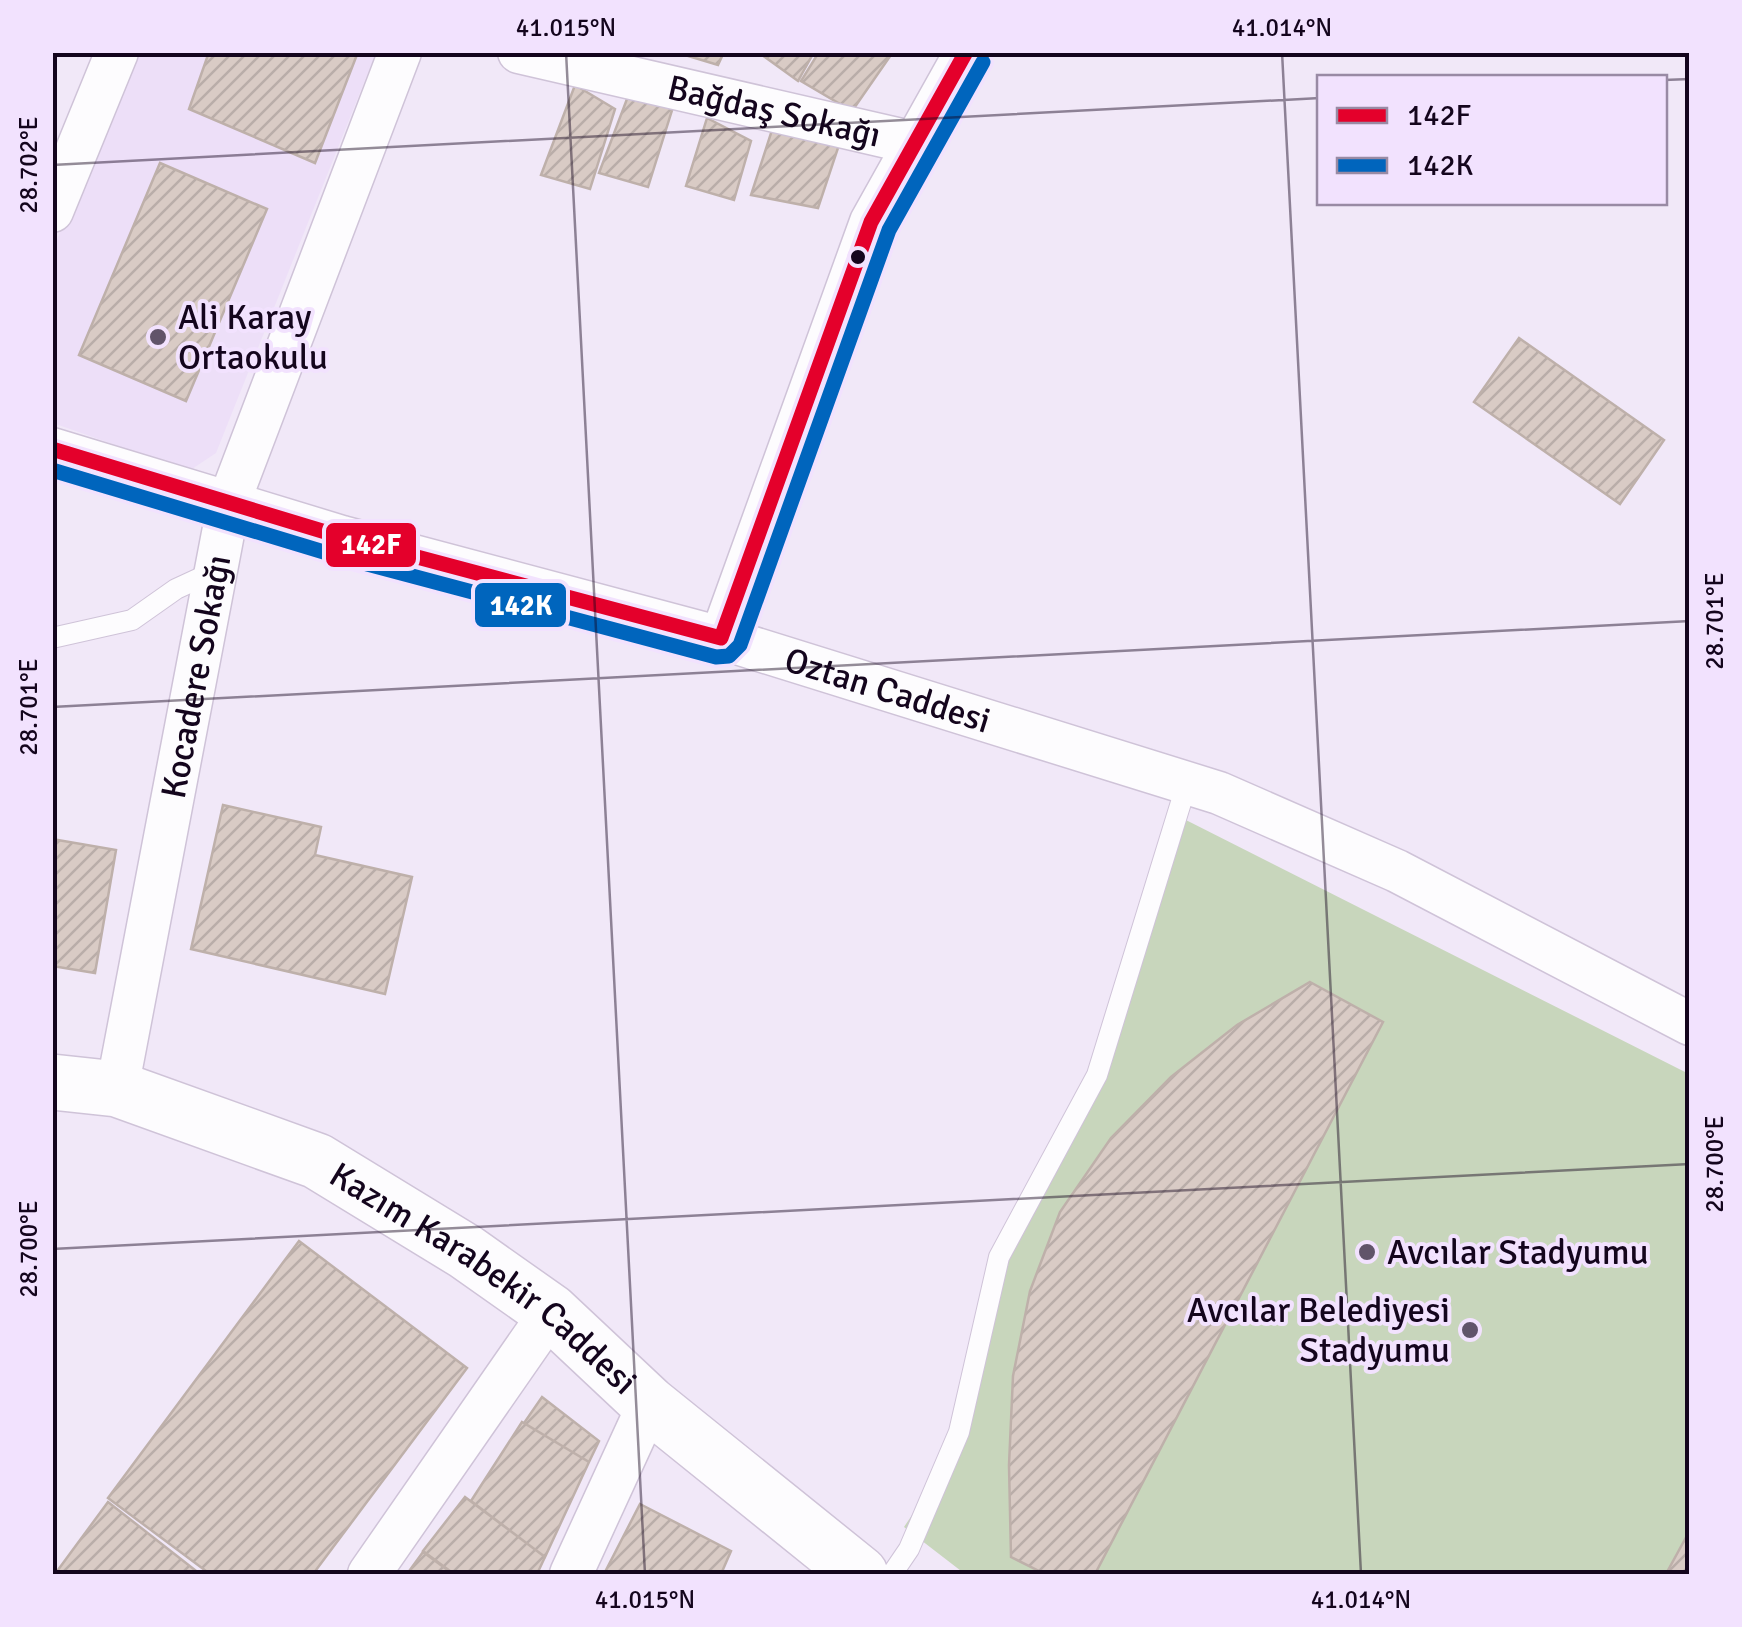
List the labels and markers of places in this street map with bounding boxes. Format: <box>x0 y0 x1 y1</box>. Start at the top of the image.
unlabelled marker <box>848 247 868 267</box>
place label: Ali Karay Ortaokulu <box>178 296 328 379</box>
marker: Ali Karay Ortaokulu <box>147 326 169 348</box>
place label: Avcılar Stadyumu <box>1387 1231 1649 1274</box>
marker: Avcılar Stadyumu <box>1356 1241 1378 1263</box>
place label: Avcılar Belediyesi Stadyumu <box>1187 1289 1450 1372</box>
marker: Avcılar Belediyesi Stadyumu <box>1459 1319 1481 1341</box>

